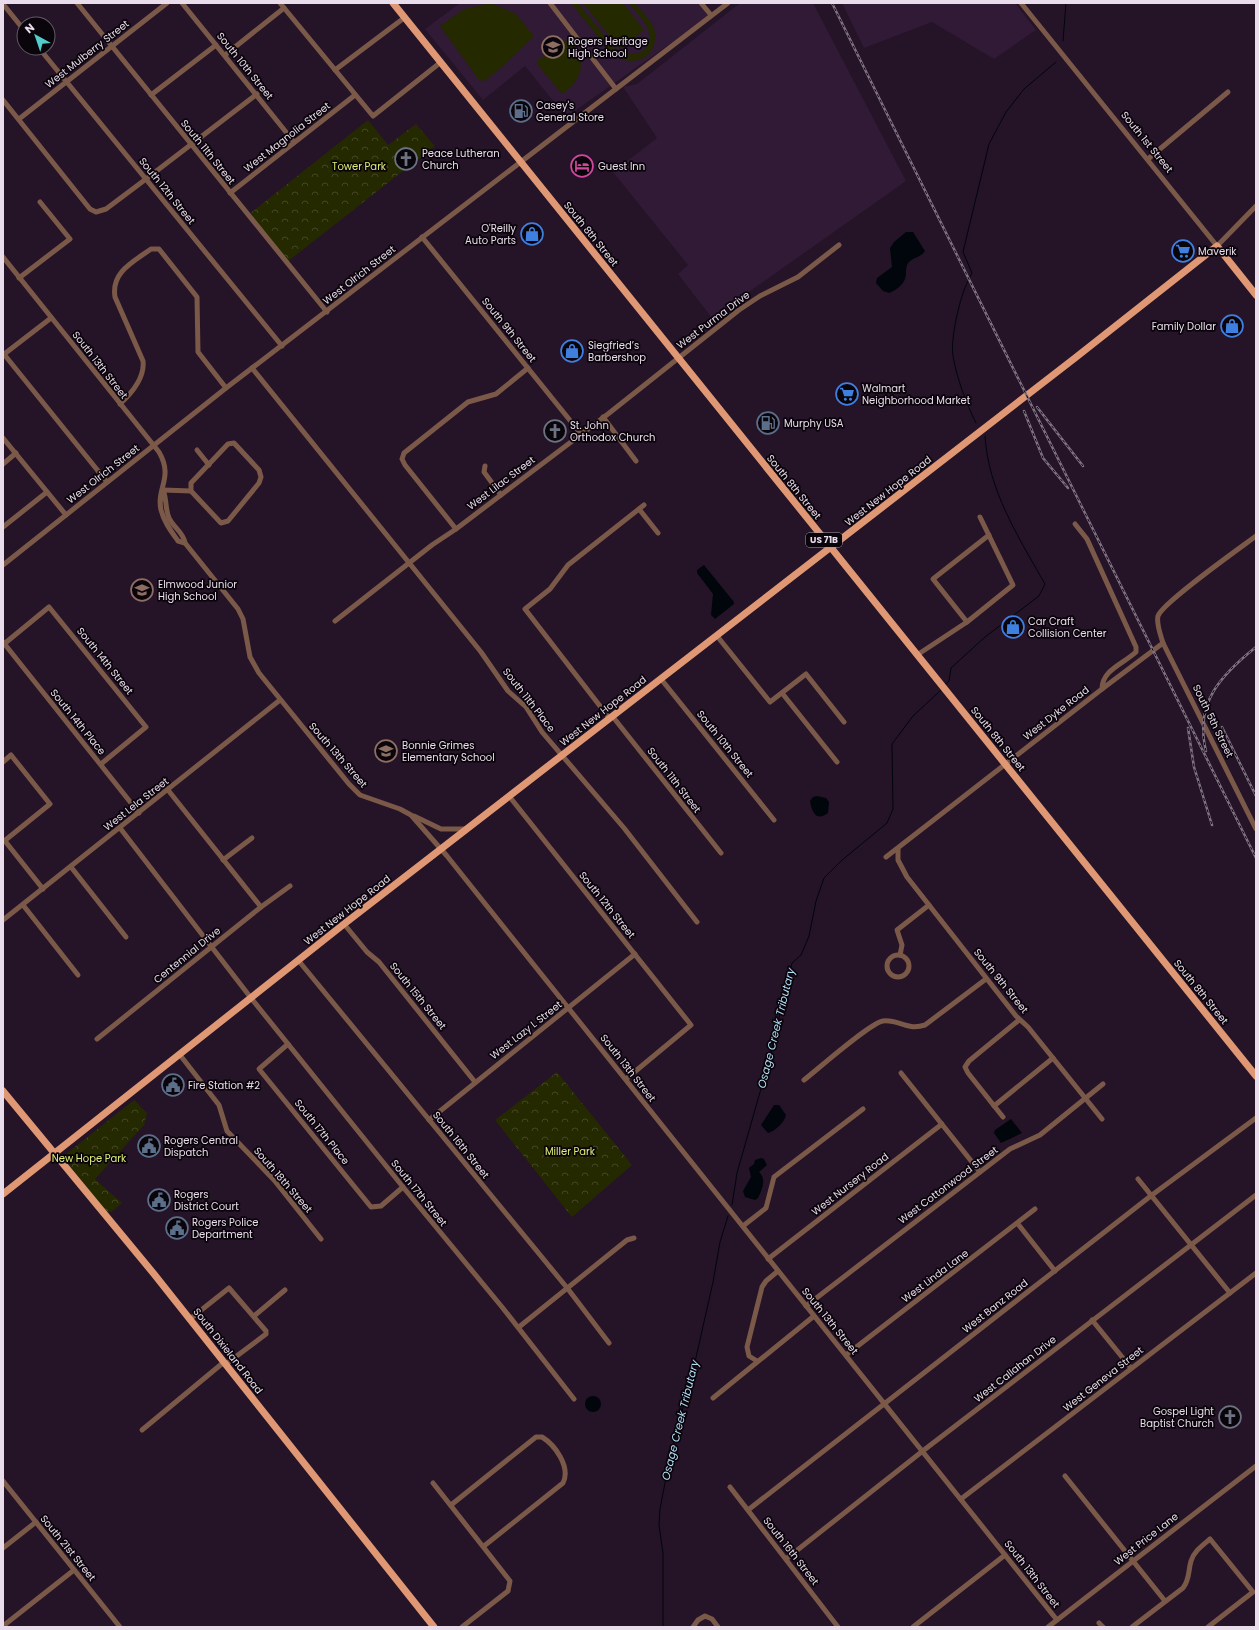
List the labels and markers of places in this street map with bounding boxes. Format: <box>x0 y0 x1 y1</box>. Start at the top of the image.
school or university icon: Rogers Heritage High School <box>540 34 566 60</box>
place label: Rogers Heritage High School <box>568 34 648 61</box>
fuel station icon: Casey's General Store <box>508 98 534 124</box>
place label: Casey's General Store <box>536 98 604 125</box>
church icon: Peace Lutheran Church <box>393 146 419 172</box>
place label: Peace Lutheran Church <box>422 146 500 173</box>
hotel icon: Guest Inn <box>569 153 595 179</box>
place label: Guest Inn <box>598 159 645 174</box>
place label: O'Reilly Auto Parts <box>465 221 516 248</box>
shop icon: O'Reilly Auto Parts <box>519 221 545 247</box>
supermarket icon: Maverik <box>1170 238 1196 264</box>
place label: Maverik <box>1198 244 1237 259</box>
shop icon: Family Dollar <box>1219 313 1245 339</box>
place label: Family Dollar <box>1152 319 1216 334</box>
shop icon: Siegfried’s Barbershop <box>559 338 585 364</box>
place label: Siegfried’s Barbershop <box>588 338 646 365</box>
supermarket icon: Walmart Neighborhood Market <box>834 381 860 407</box>
place label: Walmart Neighborhood Market <box>862 381 971 408</box>
fuel station icon: Murphy USA <box>755 410 781 436</box>
place label: Murphy USA <box>784 416 844 431</box>
church icon: St. John Orthodox Church <box>542 418 568 444</box>
place label: St. John Orthodox Church <box>570 418 655 445</box>
school or university icon: Elmwood Junior High School <box>129 577 155 603</box>
place label: Elmwood Junior High School <box>158 577 237 604</box>
shop icon: Car Craft Collision Center <box>1000 614 1026 640</box>
place label: Car Craft Collision Center <box>1028 614 1107 641</box>
school or university icon: Bonnie Grimes Elementary School <box>373 738 399 764</box>
place label: Bonnie Grimes Elementary School <box>402 738 495 765</box>
public building icon: Fire Station #2 <box>160 1072 186 1098</box>
place label: Fire Station #2 <box>188 1078 260 1093</box>
public building icon: Rogers Central Dispatch <box>136 1133 162 1159</box>
place label: Rogers Central Dispatch <box>164 1133 238 1160</box>
public building icon: Rogers District Court <box>146 1187 172 1213</box>
place label: Rogers District Court <box>174 1187 239 1214</box>
public building icon: Rogers Police Department <box>164 1215 190 1241</box>
place label: Rogers Police Department <box>192 1215 258 1242</box>
place label: Gospel Light Baptist Church <box>1140 1404 1214 1431</box>
church icon: Gospel Light Baptist Church <box>1217 1404 1243 1430</box>

